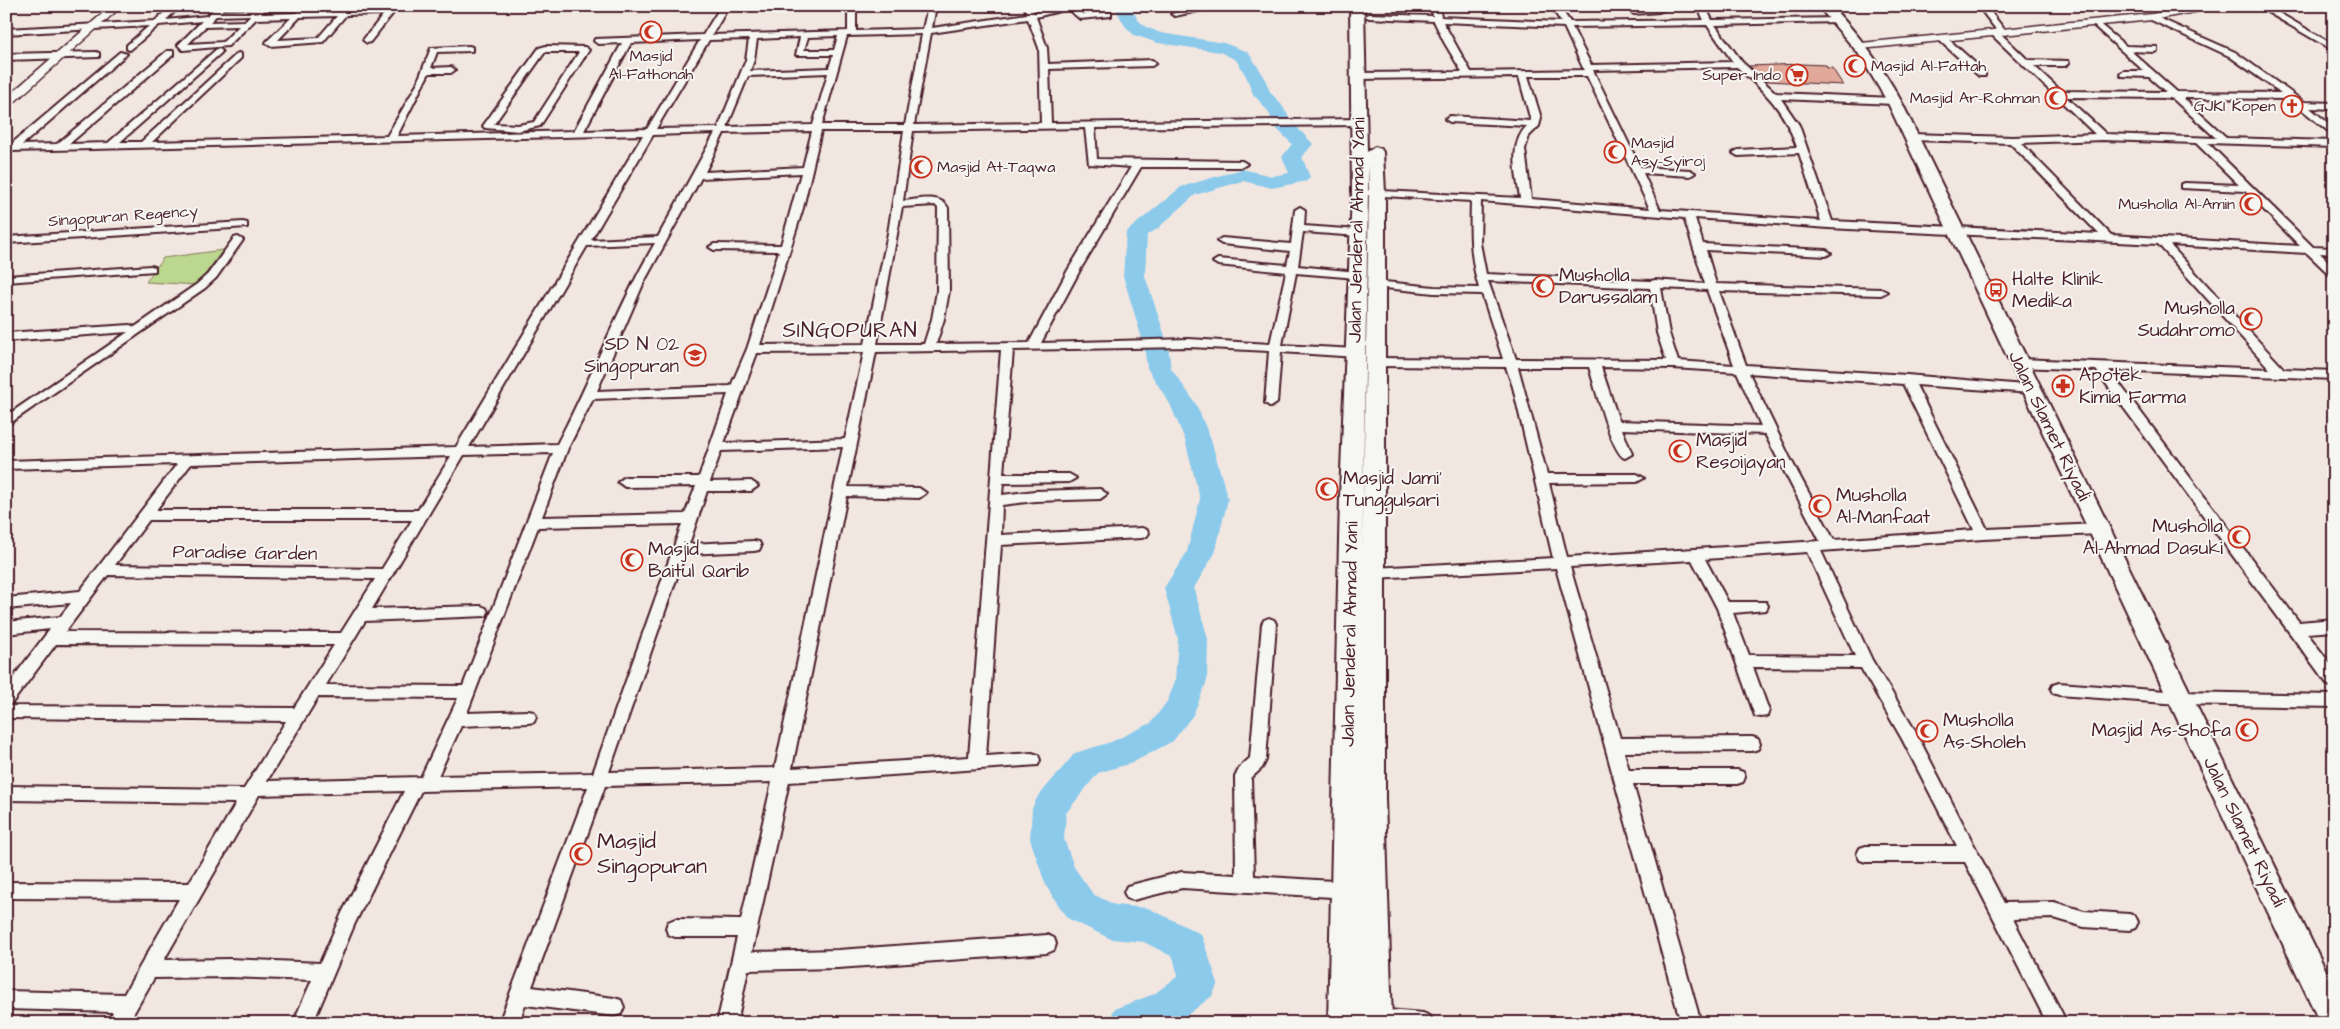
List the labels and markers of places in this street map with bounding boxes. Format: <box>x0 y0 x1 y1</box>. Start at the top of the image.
mosque icon: Masjid Al-Fathonah <box>639 20 663 44</box>
place label: Masjid Al-Fathonah <box>609 45 693 85</box>
mosque icon: Masjid Al-Fattah <box>1843 54 1867 78</box>
place label: Masjid Al-Fattah <box>1871 55 1986 77</box>
supermarket icon: Super Indo <box>1785 63 1809 87</box>
place label: Super Indo <box>1702 64 1781 86</box>
mosque icon: Masjid Ar-Rohman <box>2044 86 2068 110</box>
place label: Masjid Ar-Rohman <box>1910 87 2040 109</box>
church icon: GJKI Kopen <box>2280 94 2304 118</box>
place label: GJKI Kopen <box>2194 95 2276 117</box>
place label: Masjid Asy-Syiroj <box>1631 132 1705 173</box>
mosque icon: Masjid Asy-Syiroj <box>1603 140 1627 164</box>
mosque icon: Masjid At-Taqwa <box>909 155 933 179</box>
place label: Masjid At-Taqwa <box>937 156 1055 178</box>
mosque icon: Musholla Al-Amin <box>2239 192 2263 216</box>
place label: Musholla Al-Amin <box>2118 193 2235 215</box>
place label: Musholla Darussalam <box>1559 262 1658 311</box>
place label: Halte Klinik Medika <box>2012 266 2103 315</box>
mosque icon: Musholla Darussalam <box>1531 274 1555 298</box>
bus stop icon: Halte Klinik Medika <box>1984 278 2008 302</box>
place label: Musholla Sudahromo <box>2138 295 2235 344</box>
mosque icon: Musholla Sudahromo <box>2239 307 2263 331</box>
place label: SD N 02 Singopuran <box>584 331 679 381</box>
school or university icon: SD N 02 Singopuran <box>683 343 707 367</box>
place label: Apotek Kimia Farma <box>2079 362 2186 411</box>
pharmacy icon: Apotek Kimia Farma <box>2051 374 2075 398</box>
place label: Masjid Resoijayan <box>1696 427 1786 477</box>
mosque icon: Masjid Resoijayan <box>1668 439 1692 463</box>
place label: Masjid Jami' Tunggulsari <box>1343 465 1442 515</box>
mosque icon: Masjid Jami' Tunggulsari <box>1315 477 1339 501</box>
place label: Musholla Al-Manfaat <box>1836 482 1931 531</box>
mosque icon: Musholla Al-Manfaat <box>1808 494 1832 518</box>
place label: Musholla Al-Ahmad Dasuki <box>2083 513 2223 562</box>
mosque icon: Musholla Al-Ahmad Dasuki <box>2227 525 2251 549</box>
place label: Masjid Baitul Qarib <box>648 536 750 585</box>
mosque icon: Masjid Baitul Qarib <box>620 548 644 572</box>
place label: Musholla As-Sholeh <box>1943 707 2026 756</box>
place label: Masjid As-Shofa <box>2092 717 2231 744</box>
mosque icon: Masjid As-Shofa <box>2235 718 2259 742</box>
mosque icon: Musholla As-Sholeh <box>1915 719 1939 743</box>
place label: Masjid Singopuran <box>597 826 707 883</box>
mosque icon: Masjid Singopuran <box>569 842 593 866</box>

